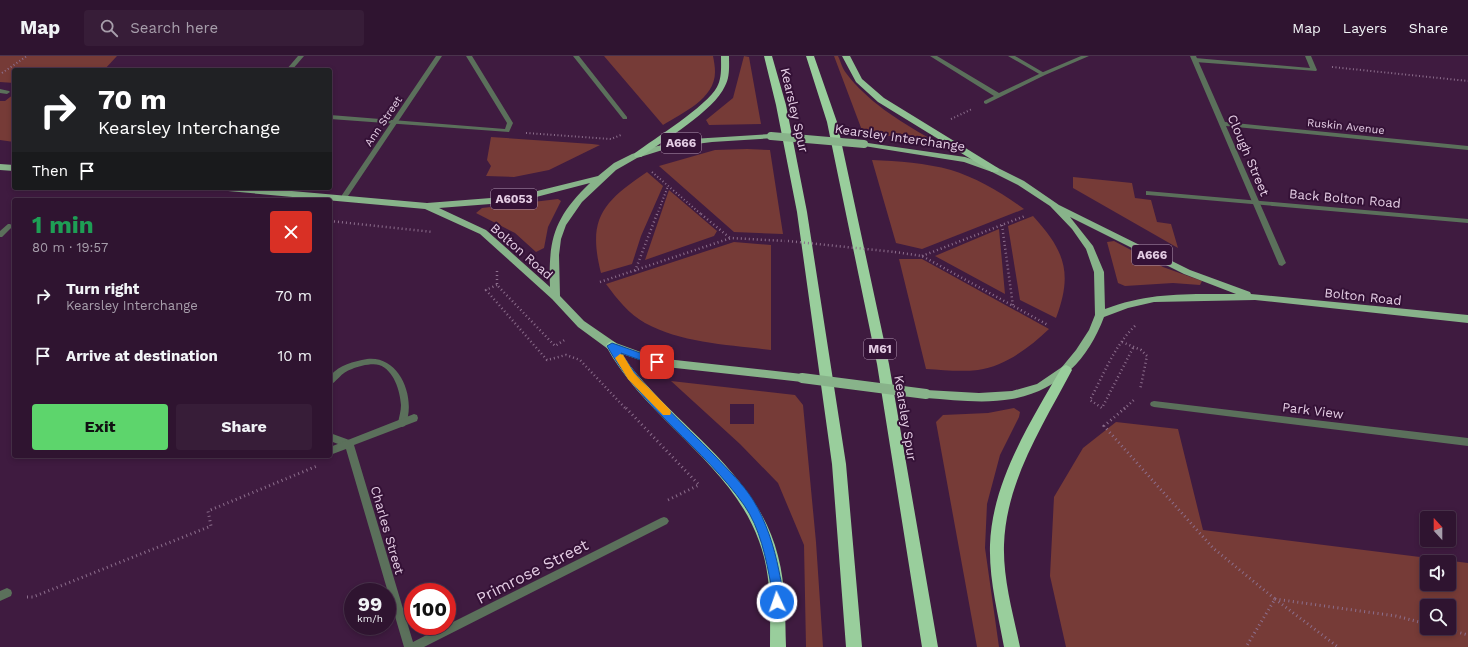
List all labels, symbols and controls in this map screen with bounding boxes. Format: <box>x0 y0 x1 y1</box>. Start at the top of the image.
search box <box>84 10 364 46</box>
text: Map <box>20 16 60 39</box>
icon: search <box>98 17 120 39</box>
text: Search here <box>130 19 218 37</box>
text: Map <box>1292 20 1321 36</box>
text: Layers <box>1343 20 1387 36</box>
text: Share <box>1409 20 1448 36</box>
street label: Kearsley Spur <box>777 66 812 154</box>
text: 70 m <box>98 83 167 116</box>
icon: right <box>32 84 84 136</box>
street label: Ann Street <box>362 93 405 149</box>
street label: Clough Street <box>1225 112 1273 199</box>
street label: Ruskin Avenue <box>1306 116 1385 137</box>
text: Kearsley Interchange <box>98 117 280 138</box>
street label: Kearsley Interchange <box>834 121 966 154</box>
road number: A666 <box>661 133 701 153</box>
icon: arrive <box>76 160 98 182</box>
text: Then <box>32 162 68 180</box>
street label: Back Bolton Road <box>1288 186 1401 211</box>
road number: A6053 <box>491 189 537 209</box>
text: 1 min <box>32 211 94 239</box>
button: close <box>270 211 312 253</box>
street label: Bolton Road <box>488 220 556 282</box>
text: 80 m · 19:57 <box>32 240 108 255</box>
road number: A666 <box>1132 245 1172 265</box>
text: Turn right <box>66 280 139 298</box>
icon: right <box>32 285 54 307</box>
street label: Bolton Road <box>1324 285 1402 308</box>
text: 70 m <box>275 287 312 305</box>
text: Kearsley Interchange <box>66 298 198 313</box>
road number: M61 <box>864 339 896 359</box>
icon: arrive <box>32 345 54 367</box>
pin <box>640 345 674 379</box>
text: Arrive at destination <box>66 347 218 365</box>
text: 10 m <box>277 347 312 365</box>
icon: arrive <box>646 351 668 373</box>
street label: Kearsley Spur <box>891 374 920 462</box>
street label: Park View <box>1281 399 1345 422</box>
button: Exit <box>32 404 168 450</box>
button: Share <box>176 404 312 450</box>
street label: Charles Street <box>368 484 407 577</box>
north arrow <box>1420 511 1456 547</box>
map controls <box>1420 511 1456 635</box>
street label: Primrose Street <box>473 535 592 608</box>
button: sound <box>1420 555 1456 591</box>
position arrow <box>756 581 798 623</box>
speed limit sign: 100 <box>404 583 456 635</box>
text: 99 <box>358 592 382 616</box>
button: search <box>1420 599 1456 635</box>
text: km/h <box>357 613 383 624</box>

